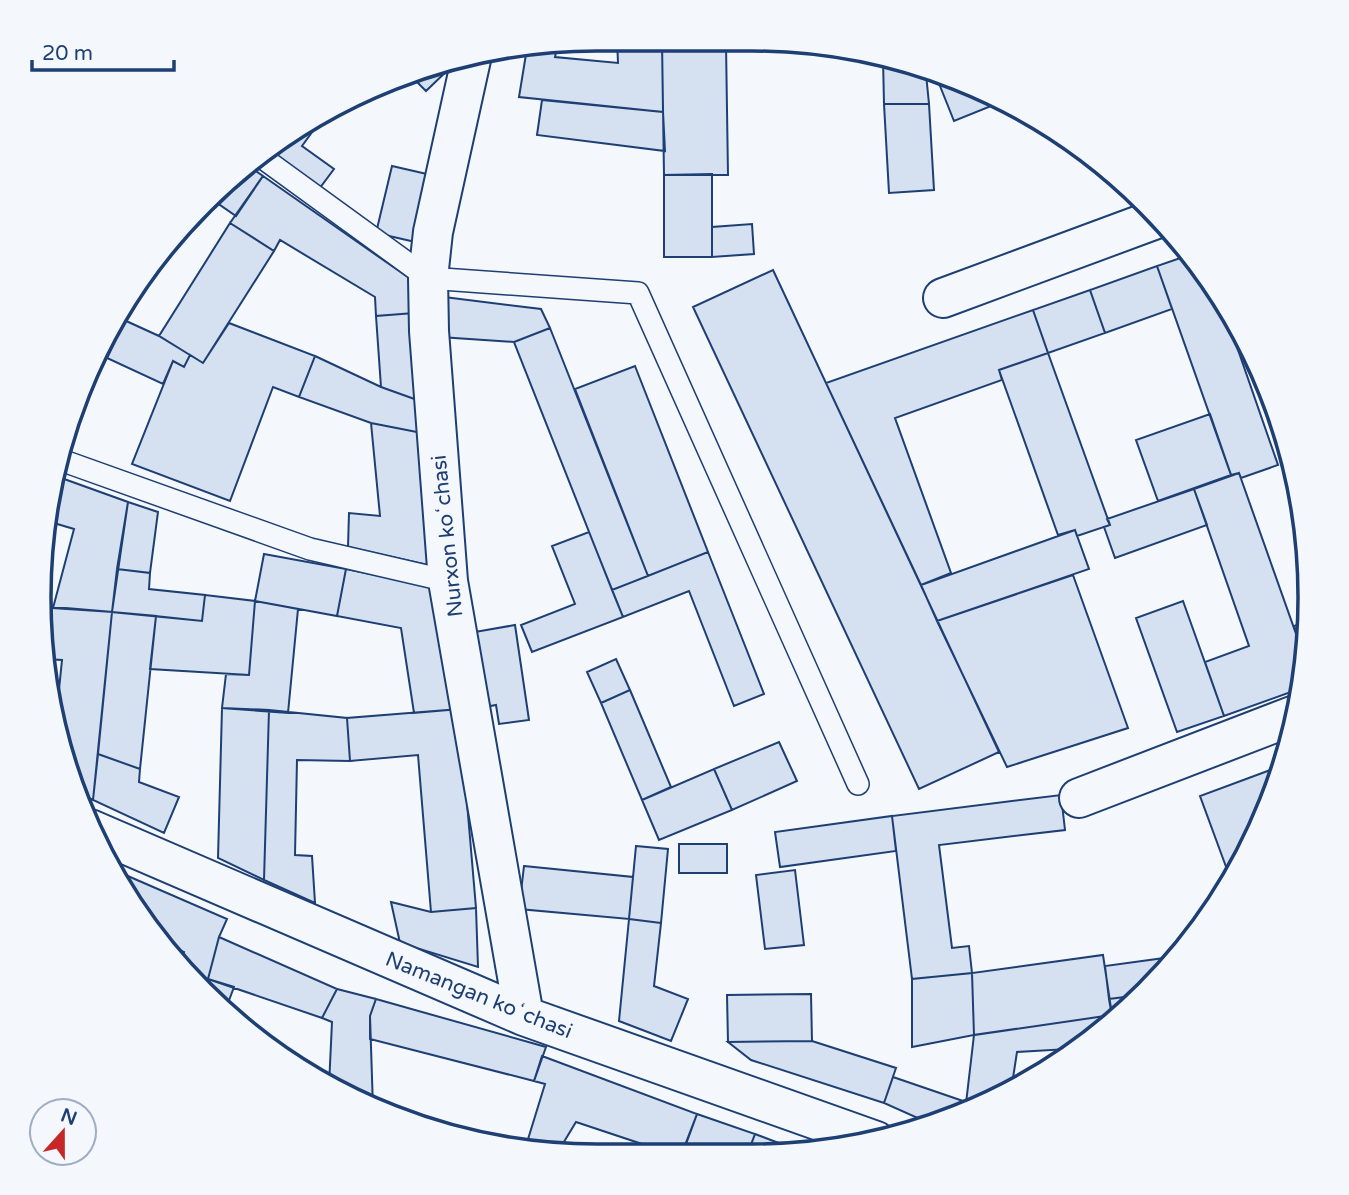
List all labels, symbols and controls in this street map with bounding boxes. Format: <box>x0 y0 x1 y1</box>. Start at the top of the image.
scale bar <box>32 28 173 72</box>
text: 20 m <box>42 41 93 66</box>
street label: Nurxon koʻchasi <box>427 454 468 618</box>
street label: Namangan koʻchasi <box>382 947 576 1044</box>
north arrow <box>28 1097 98 1167</box>
text: N <box>58 1104 80 1130</box>

